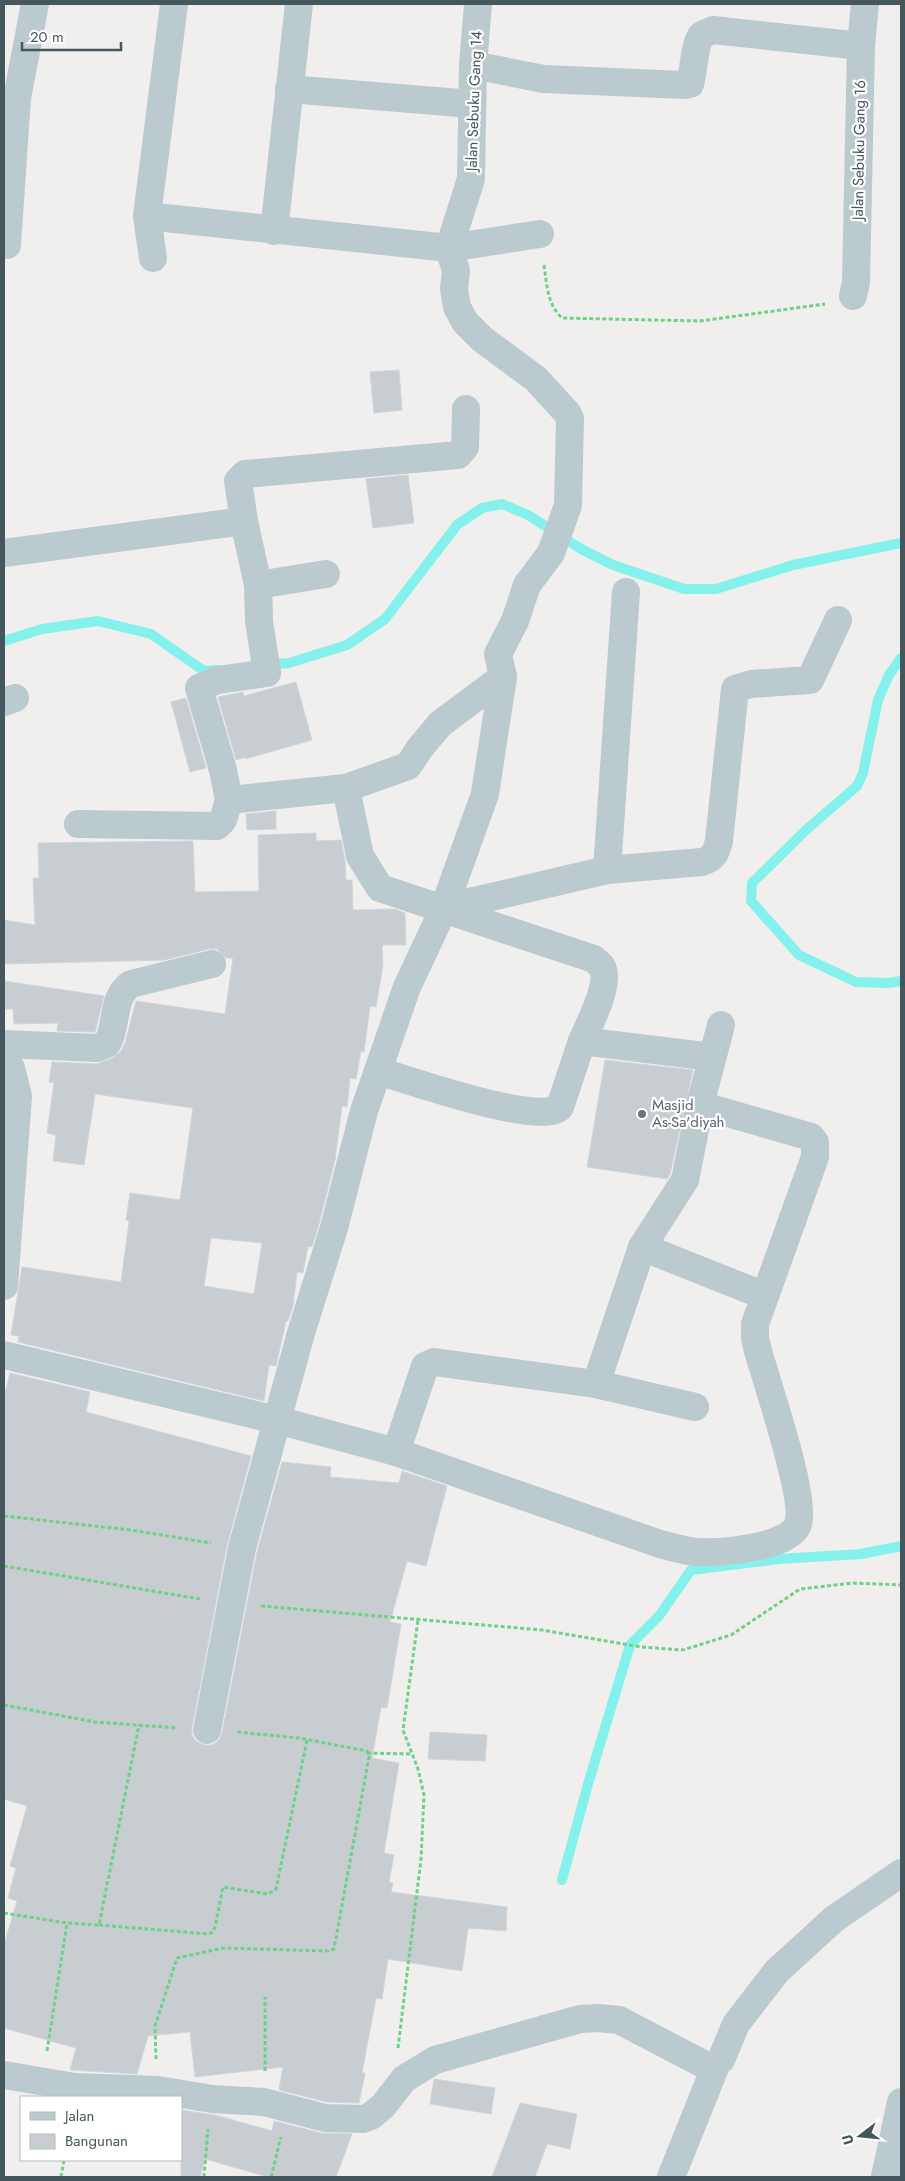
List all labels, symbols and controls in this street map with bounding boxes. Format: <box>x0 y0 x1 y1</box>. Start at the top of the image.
scale bar <box>22 20 121 52</box>
text: 20 m <box>30 26 64 48</box>
street label: Jalan Sebuku Gang 14 <box>460 30 487 173</box>
street label: Jalan Sebuku Gang 16 <box>847 80 871 222</box>
place label: Masjid As-Sa'diyah <box>652 1094 725 1133</box>
marker: Masjid As-Sa'diyah <box>636 1108 648 1120</box>
legend <box>20 2096 182 2161</box>
text: Jalan <box>63 2105 94 2127</box>
north arrow <box>835 2111 885 2161</box>
text: Bangunan <box>65 2130 128 2152</box>
text: U <box>837 2132 858 2147</box>

